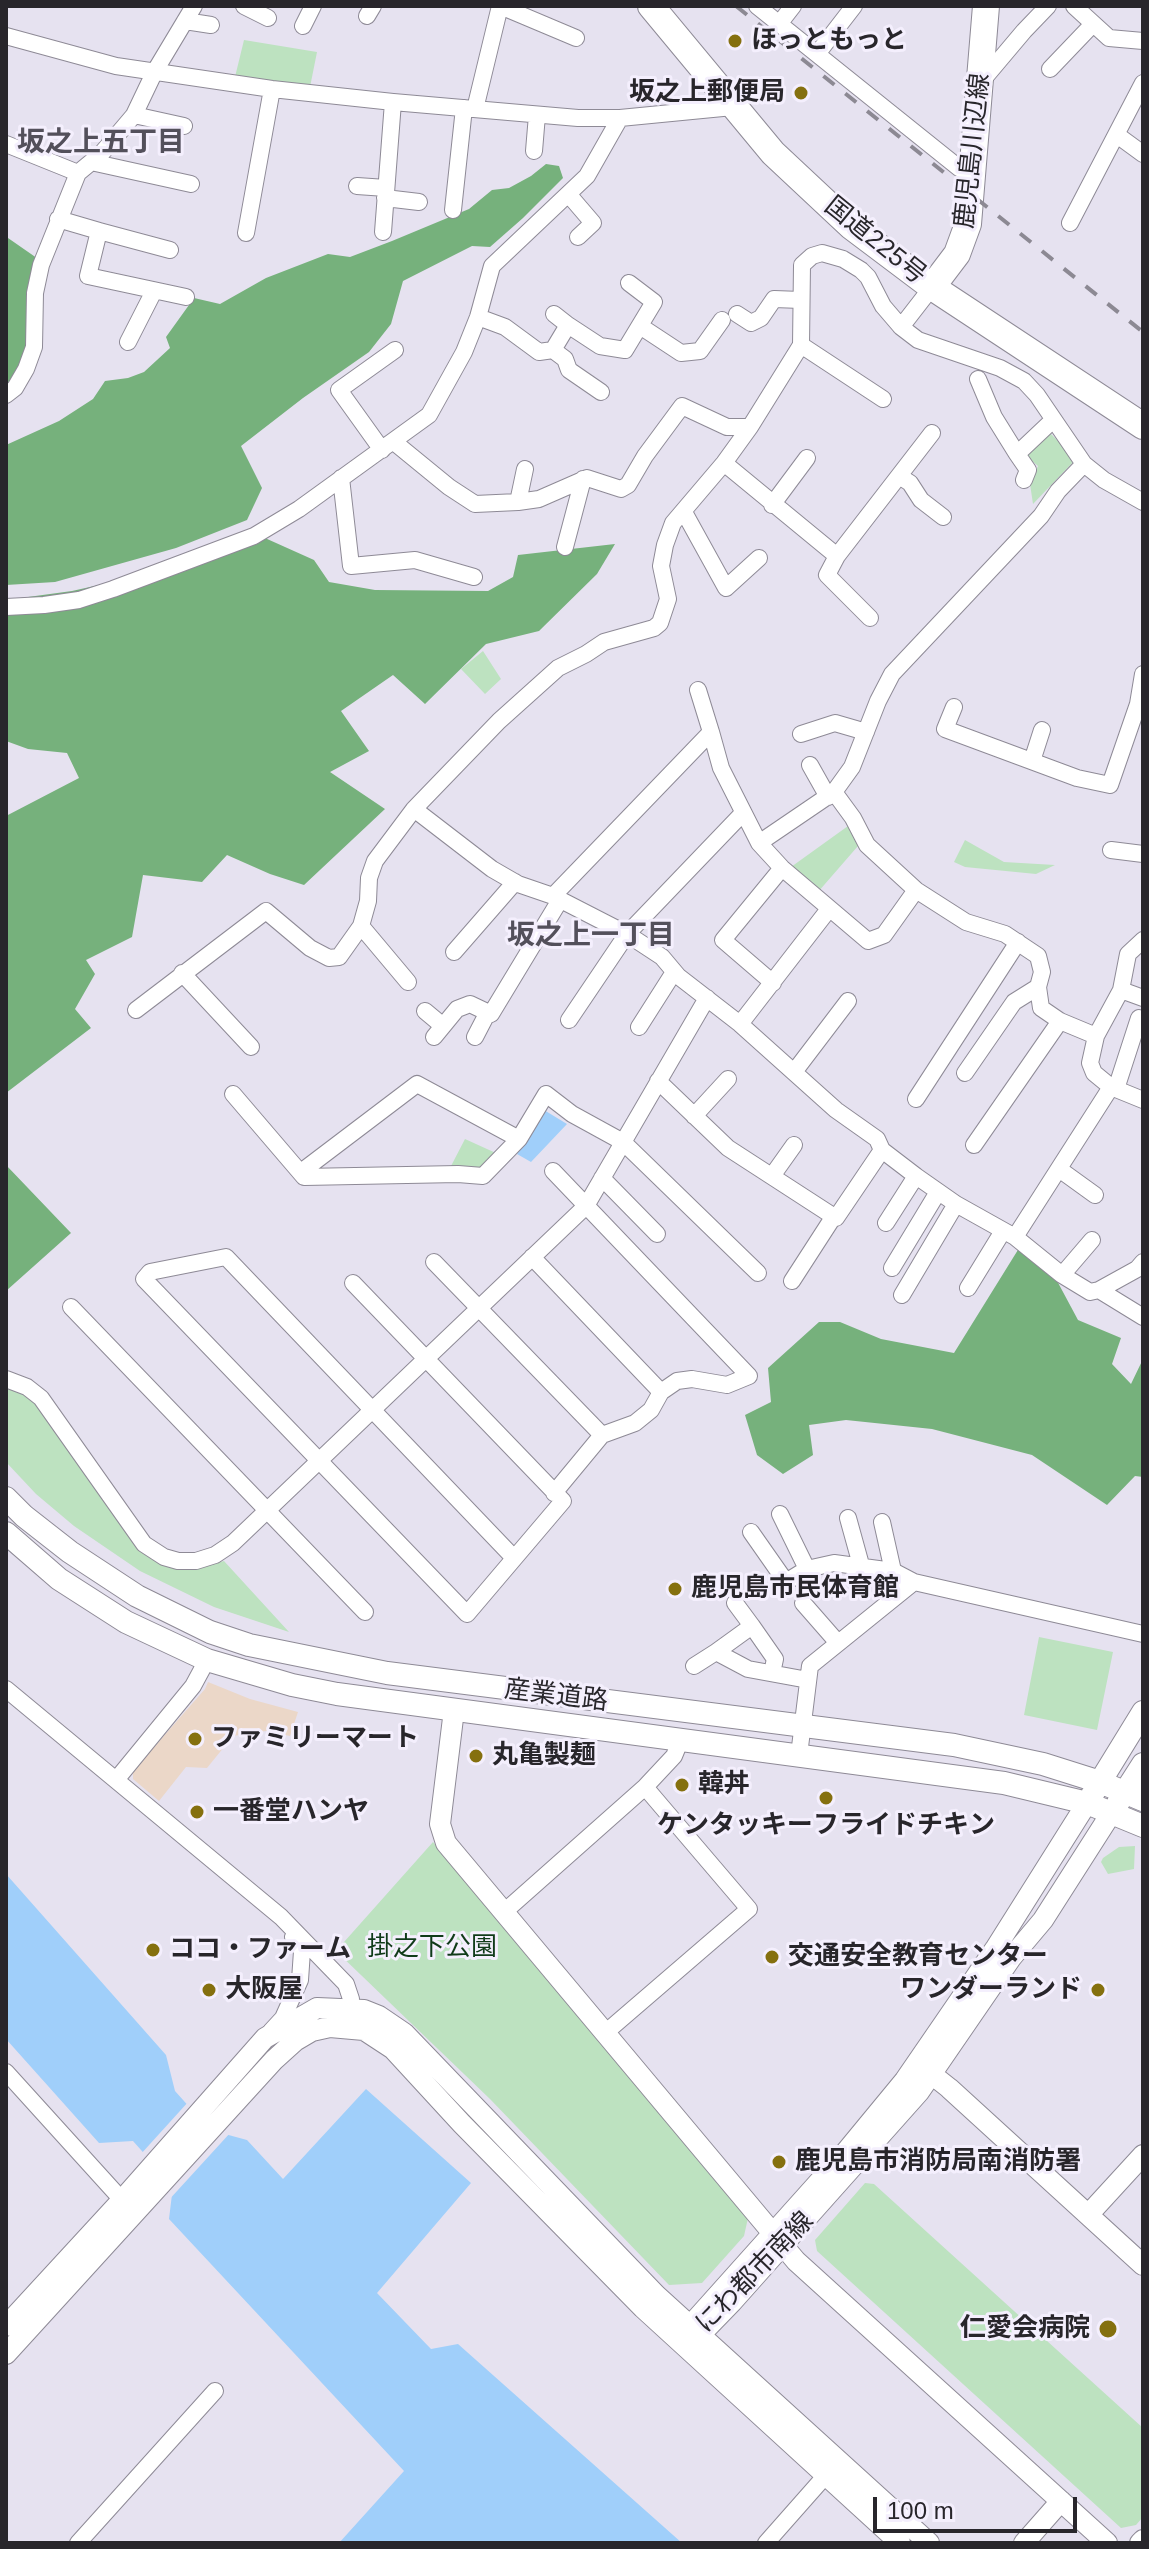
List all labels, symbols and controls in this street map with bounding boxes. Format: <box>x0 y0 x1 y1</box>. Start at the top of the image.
place label: ほっともっと <box>751 25 907 57</box>
marker: ほっともっと <box>726 32 744 50</box>
street label: 鹿児島川辺線 <box>949 72 997 230</box>
place label: 坂之上郵便局 <box>629 77 785 109</box>
marker: 坂之上郵便局 <box>792 84 810 102</box>
district label: 坂之上五丁目 <box>17 126 185 160</box>
street label: 国道225号 <box>818 191 932 291</box>
district label: 坂之上一丁目 <box>507 919 675 953</box>
place label: 鹿児島市民体育館 <box>691 1573 899 1605</box>
marker: 鹿児島市民体育館 <box>666 1580 684 1598</box>
street label: 産業道路 <box>502 1674 610 1718</box>
place label: ファミリーマート <box>211 1723 419 1755</box>
marker: ファミリーマート <box>186 1730 204 1748</box>
place label: 丸亀製麺 <box>492 1740 596 1772</box>
marker: 丸亀製麺 <box>467 1747 485 1765</box>
place label: 韓丼 <box>698 1769 750 1801</box>
marker: 韓丼 <box>673 1776 691 1794</box>
marker: ケンタッキーフライドチキン <box>817 1789 835 1807</box>
place label: 一番堂ハンヤ <box>213 1796 369 1828</box>
marker: 一番堂ハンヤ <box>188 1803 206 1821</box>
place label: ケンタッキーフライドチキン <box>657 1810 995 1842</box>
park label: 掛之下公園 <box>367 1932 497 1964</box>
place label: ココ・ファーム <box>169 1934 351 1966</box>
marker: ココ・ファーム <box>144 1941 162 1959</box>
place label: 交通安全教育センター <box>788 1941 1048 1973</box>
marker: 交通安全教育センター <box>763 1948 781 1966</box>
place label: 大阪屋 <box>225 1974 303 2006</box>
place label: ワンダーランド <box>900 1974 1082 2006</box>
marker: 大阪屋 <box>200 1981 218 1999</box>
marker: ワンダーランド <box>1089 1981 1107 1999</box>
place label: 鹿児島市消防局南消防署 <box>795 2146 1081 2178</box>
marker: 鹿児島市消防局南消防署 <box>770 2153 788 2171</box>
street label: にわ都市南線 <box>690 2206 820 2340</box>
place label: 仁愛会病院 <box>960 2313 1090 2345</box>
marker: 仁愛会病院 <box>1097 2318 1119 2340</box>
scale bar <box>877 2481 1081 2531</box>
text: 100 m <box>887 2497 954 2524</box>

